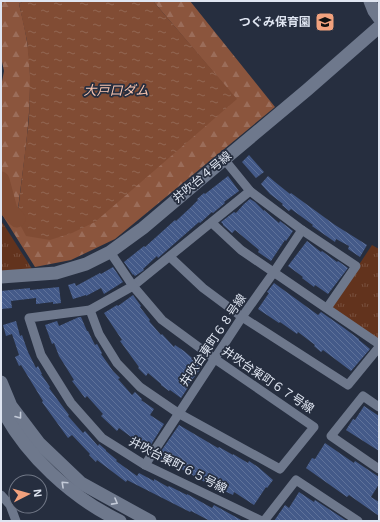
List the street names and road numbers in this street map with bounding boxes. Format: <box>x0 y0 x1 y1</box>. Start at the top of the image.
street label: 井吹台４号線 <box>170 148 234 206</box>
street label: 井吹台東町６８号線 <box>177 291 249 389</box>
street label: 井吹台東町６７号線 <box>219 344 317 416</box>
street label: 井吹台東町６５号線 <box>127 434 229 496</box>

